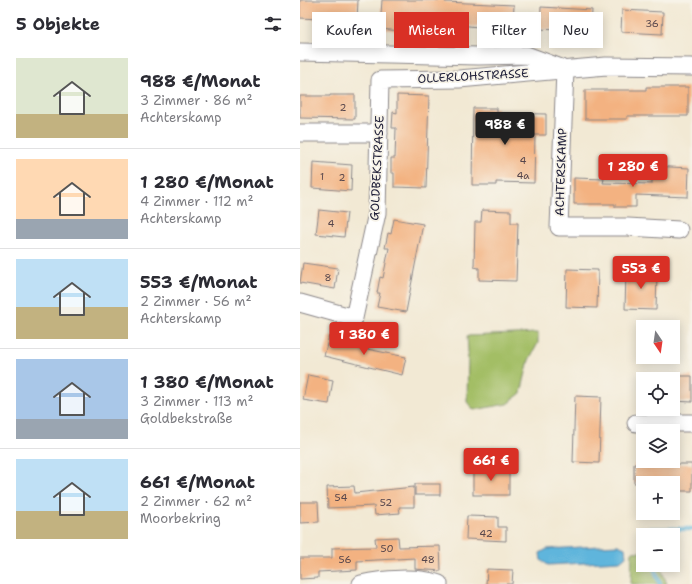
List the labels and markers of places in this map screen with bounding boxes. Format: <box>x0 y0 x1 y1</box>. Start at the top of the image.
pin: 988 € <box>477 112 533 146</box>
pin: 1 280 € <box>596 154 670 188</box>
pin: 553 € <box>613 256 669 290</box>
pin: 1 380 € <box>327 322 401 356</box>
pin: 661 € <box>463 448 519 482</box>

